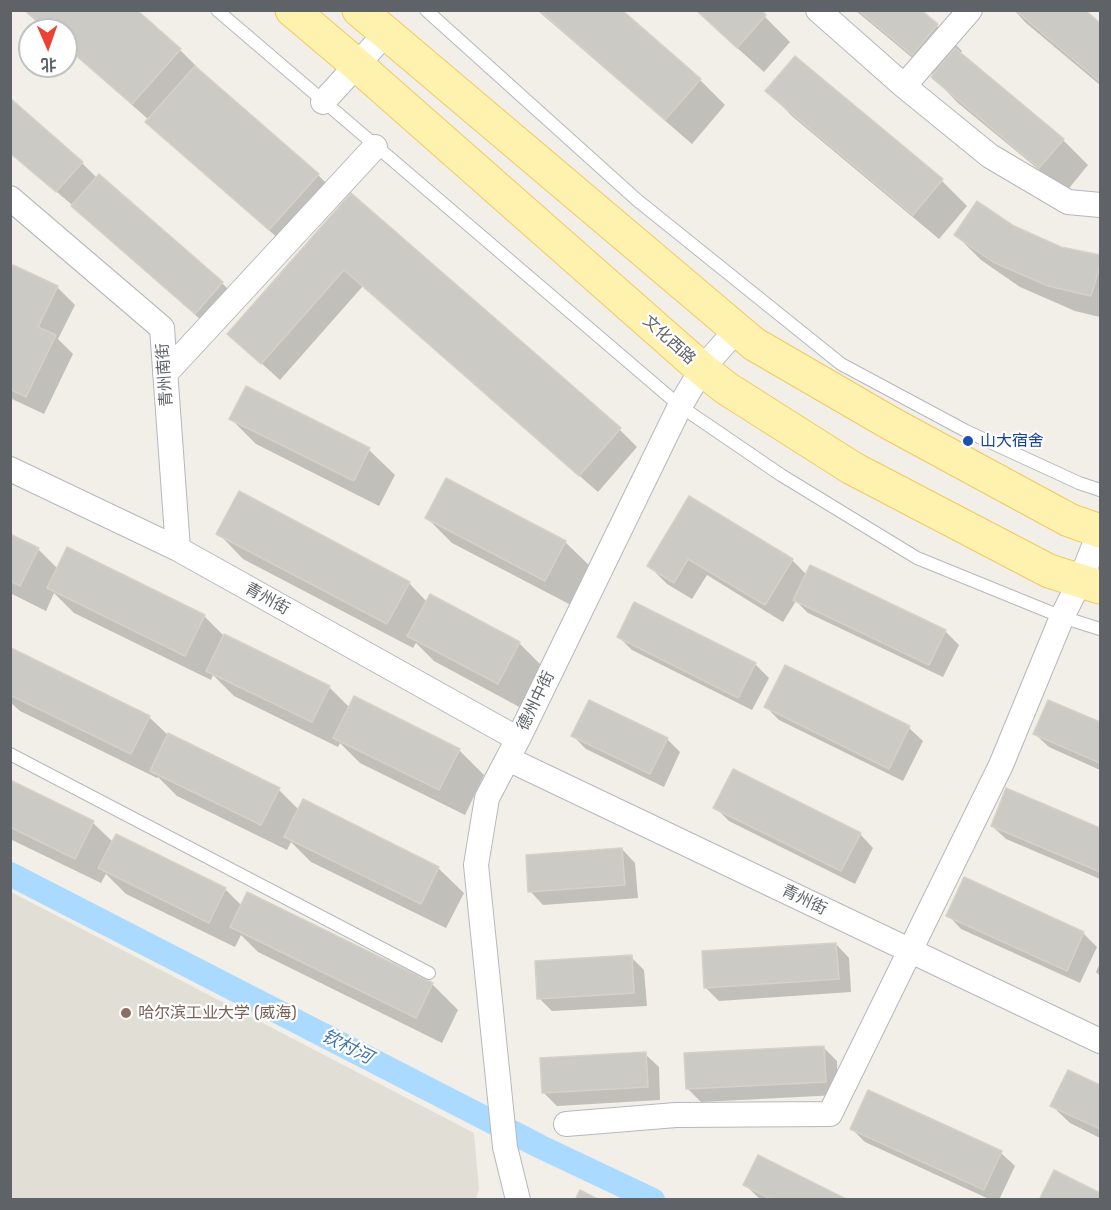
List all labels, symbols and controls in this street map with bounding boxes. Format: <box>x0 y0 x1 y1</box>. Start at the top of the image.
north arrow <box>18 18 78 78</box>
text: 北 <box>40 55 57 74</box>
street label: 文化西路 <box>639 311 699 369</box>
street label: 青州南街 <box>153 342 177 408</box>
place label: 山大宿舍 <box>980 431 1044 451</box>
marker: 山大宿舍 <box>961 434 975 448</box>
street label: 青州街 <box>241 579 293 619</box>
street label: 德州中街 <box>513 668 559 734</box>
street label: 青州街 <box>778 881 830 919</box>
place label: 哈尔滨工业大学 (威海) <box>138 1003 297 1023</box>
marker: 哈尔滨工业大学 (威海) <box>119 1006 133 1020</box>
water label: 钦村河 <box>318 1025 376 1069</box>

